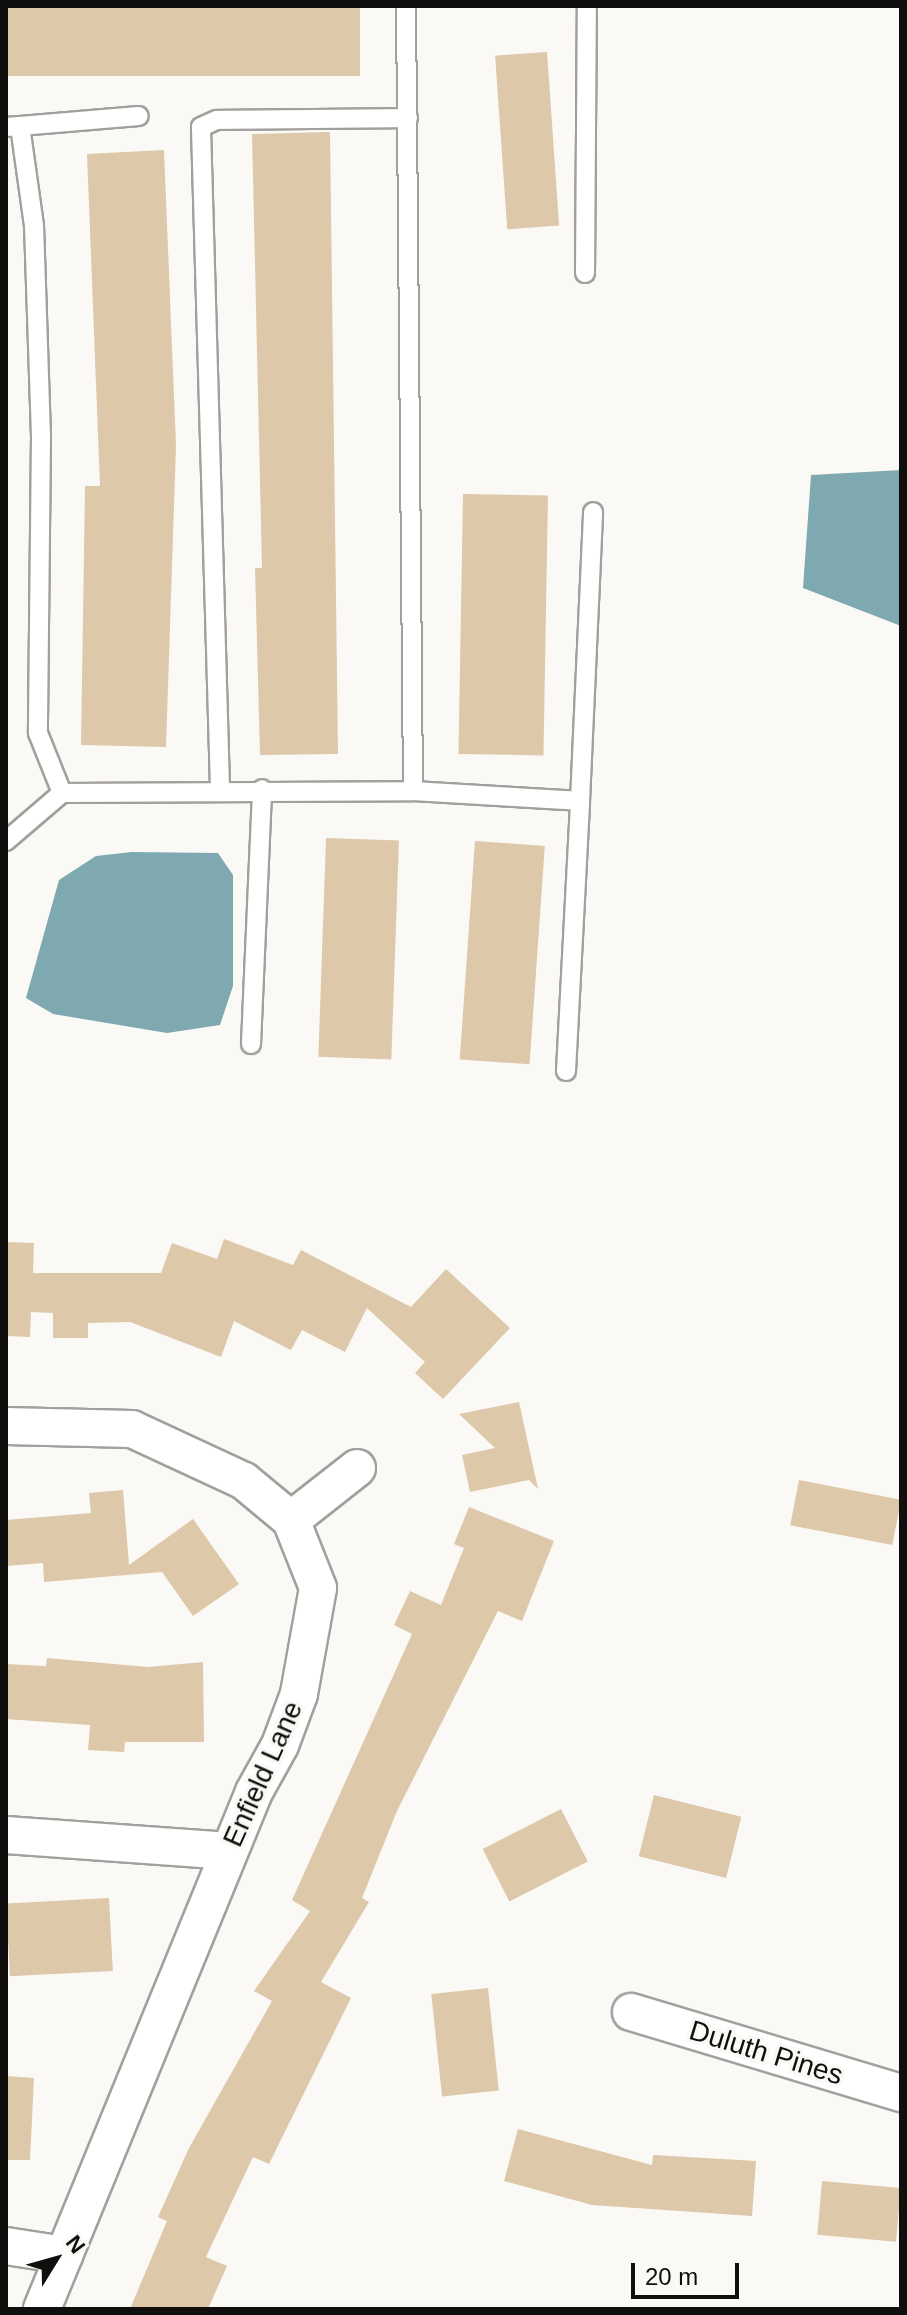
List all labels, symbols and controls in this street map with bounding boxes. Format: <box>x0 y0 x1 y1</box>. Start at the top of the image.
street label: Enfield Lane <box>216 1696 310 1852</box>
street label: Duluth Pines <box>685 2014 847 2092</box>
north arrow <box>16 2219 96 2299</box>
text: N <box>61 2230 90 2258</box>
scale bar <box>635 2247 743 2297</box>
text: 20 m <box>645 2263 698 2290</box>

